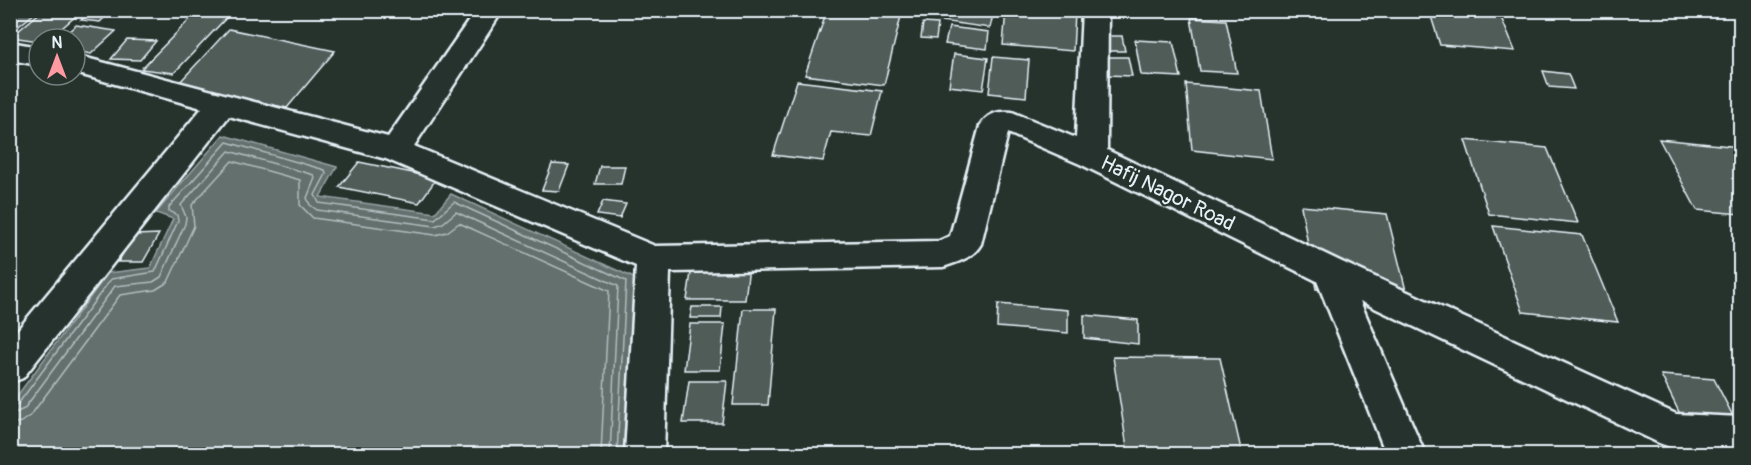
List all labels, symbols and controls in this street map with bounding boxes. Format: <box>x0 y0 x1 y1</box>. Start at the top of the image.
north arrow <box>27 27 87 87</box>
text: N <box>52 33 63 53</box>
street label: Hafij Nagor Road <box>1096 149 1239 238</box>

